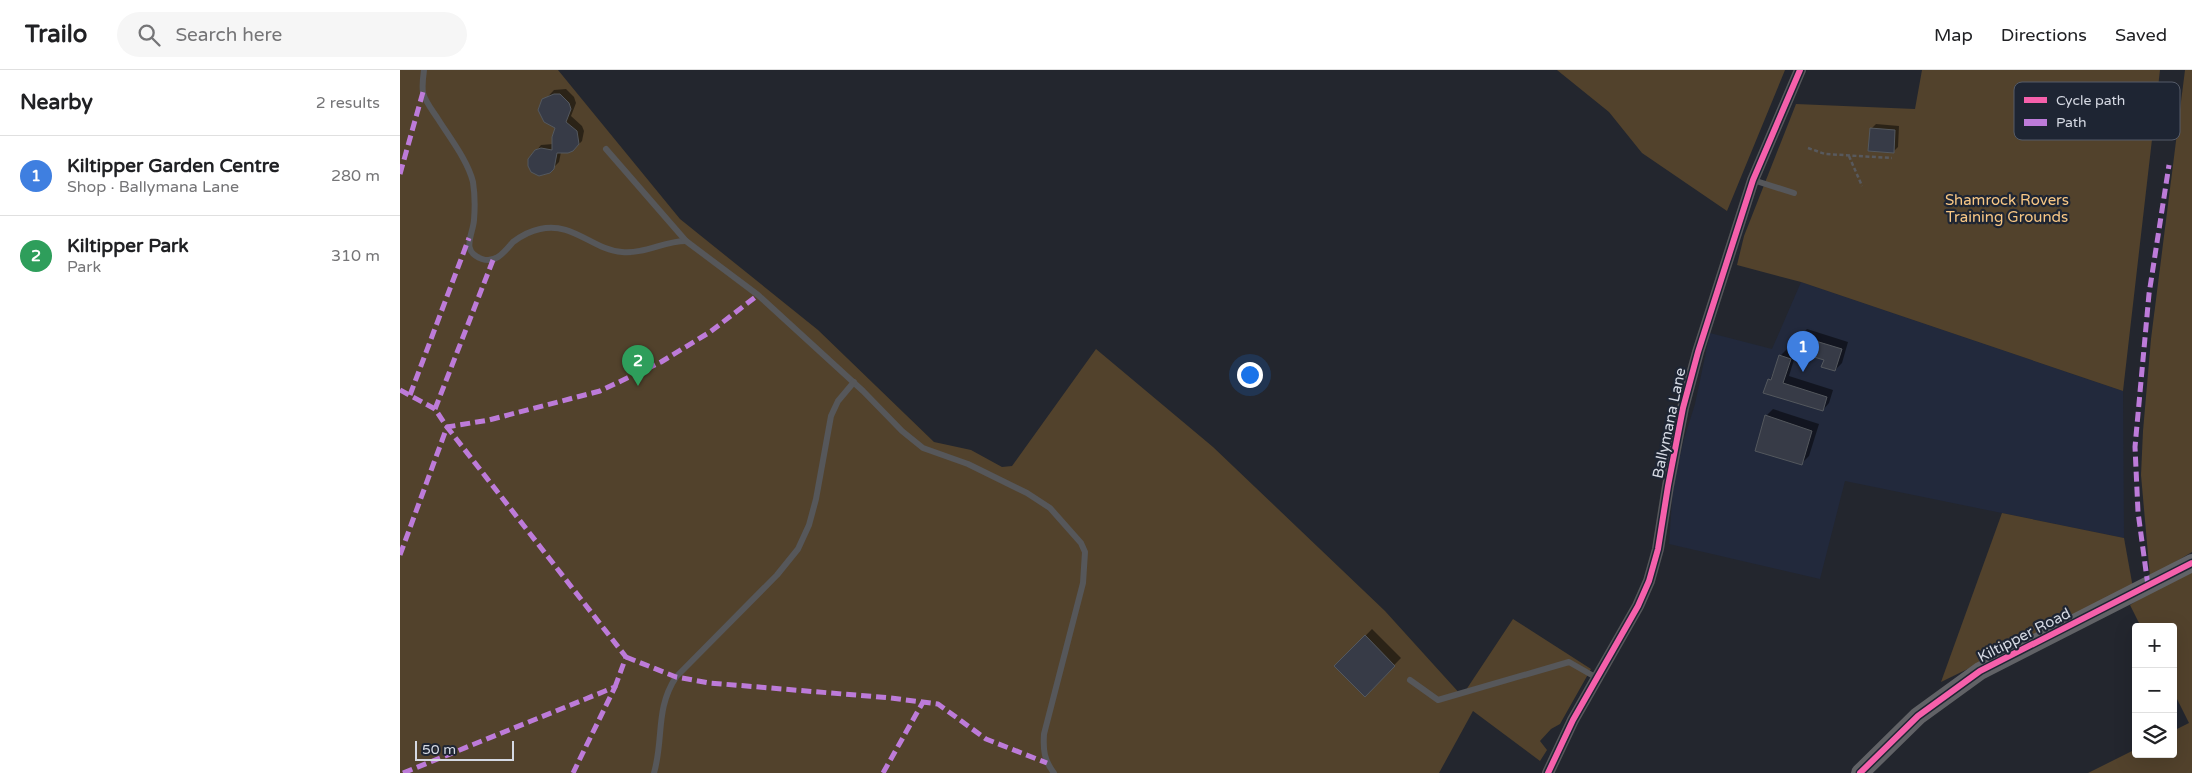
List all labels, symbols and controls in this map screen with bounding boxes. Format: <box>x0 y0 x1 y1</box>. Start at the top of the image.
search box <box>117 12 467 57</box>
text: Trailo <box>25 20 87 49</box>
icon: search <box>135 21 163 49</box>
text: Search here <box>175 24 282 46</box>
text: Map <box>1934 24 1973 46</box>
text: Directions <box>2001 24 2087 46</box>
text: Saved <box>2115 24 2167 46</box>
legend <box>2014 82 2180 140</box>
text: Nearby <box>20 90 93 115</box>
text: Cycle path <box>2056 92 2125 109</box>
text: 2 results <box>316 93 380 113</box>
text: Path <box>2056 114 2087 131</box>
text: Kiltipper Garden Centre <box>67 155 279 177</box>
text: 1 <box>31 166 41 186</box>
text: 280 m <box>331 166 380 186</box>
text: Shop · Ballymana Lane <box>67 177 239 197</box>
park label: Shamrock Rovers Training Grounds <box>1945 191 2069 226</box>
text: Kiltipper Park <box>67 235 189 257</box>
text: 2 <box>31 246 41 266</box>
text: 310 m <box>331 246 380 266</box>
text: Park <box>67 257 101 277</box>
pin: 1 <box>1787 331 1819 372</box>
pin: 2 <box>622 345 654 386</box>
your location <box>1237 362 1263 388</box>
street label: Ballymana Lane <box>1648 366 1690 480</box>
street label: Kiltipper Road <box>1975 604 2073 666</box>
map controls <box>2132 623 2177 758</box>
button: + <box>2132 623 2177 668</box>
button: − <box>2132 668 2177 713</box>
button: layers <box>2132 713 2177 758</box>
scale bar <box>415 738 514 761</box>
text: 50 m <box>422 741 456 758</box>

